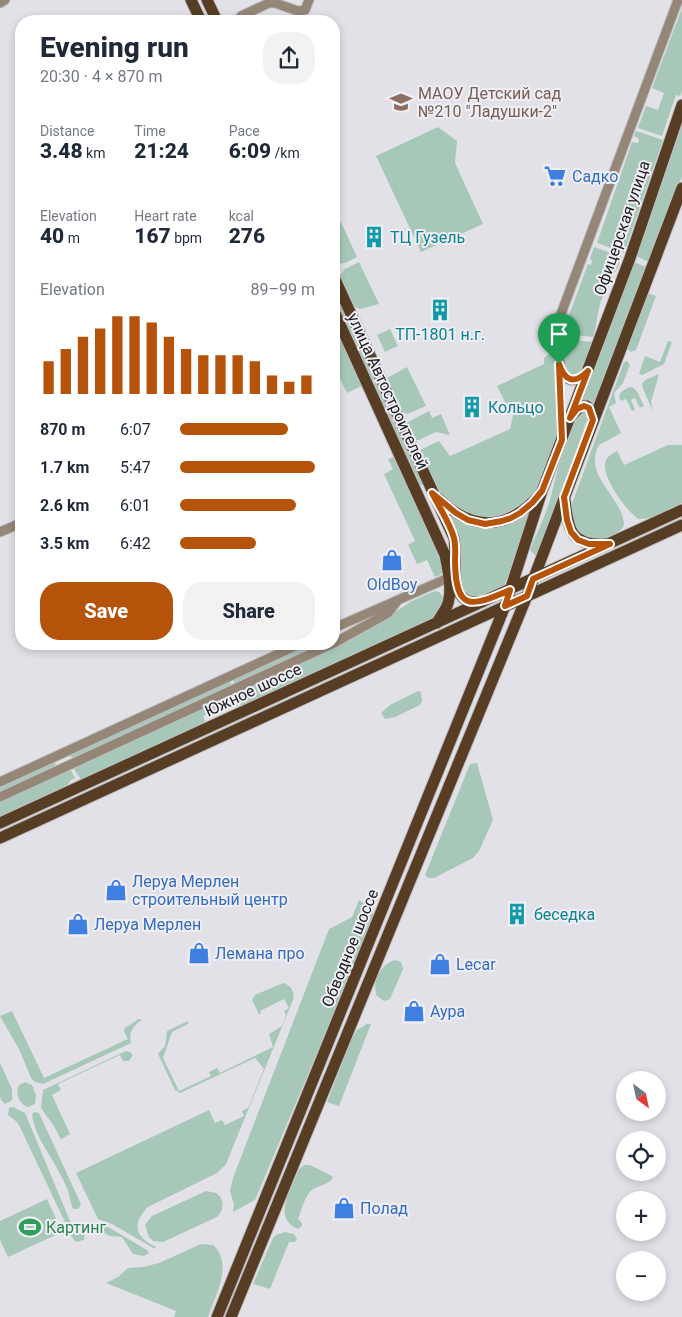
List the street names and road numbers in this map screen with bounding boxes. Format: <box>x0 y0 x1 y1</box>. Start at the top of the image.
street label: Офицерская улица <box>590 158 654 298</box>
street label: улица Автостроителей <box>344 310 432 472</box>
street label: Южное шоссе <box>202 659 304 721</box>
street label: Обводное шоссе <box>318 886 382 1010</box>

